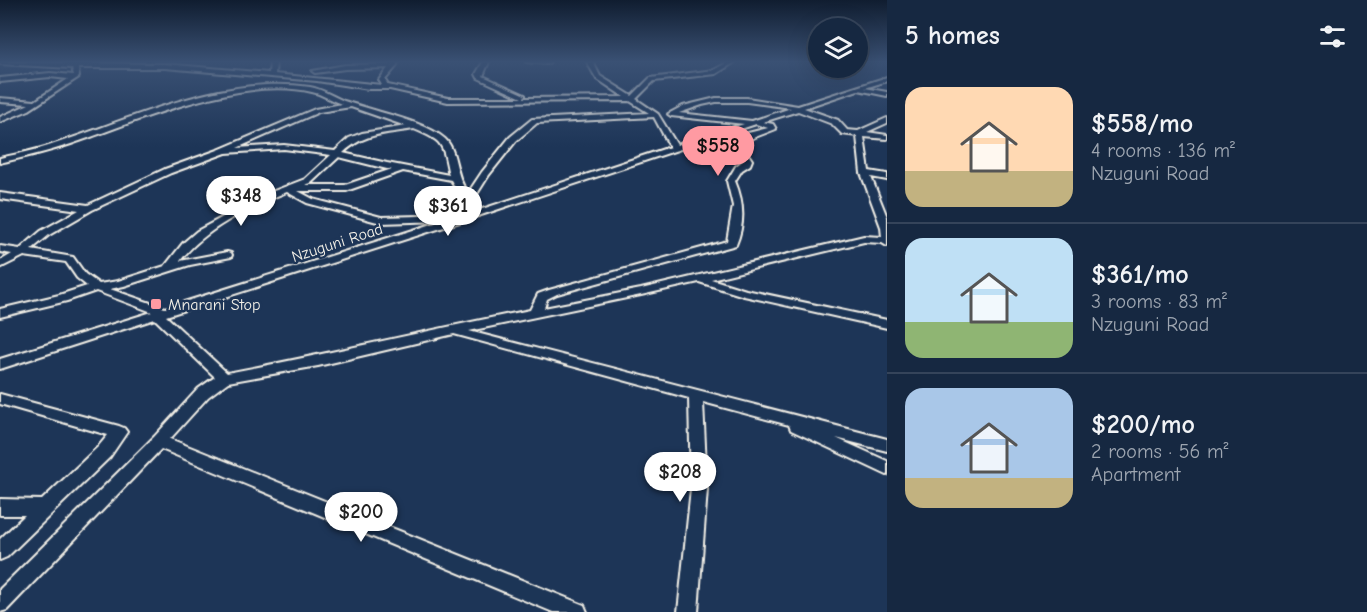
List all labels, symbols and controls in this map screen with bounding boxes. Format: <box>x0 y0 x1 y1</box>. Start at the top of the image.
map controls <box>808 18 868 78</box>
button: layers <box>808 18 868 78</box>
icon: filters <box>1316 20 1349 53</box>
text: 5 homes <box>905 21 1000 51</box>
text: $558/mo <box>1091 109 1193 139</box>
icon: home <box>953 111 1025 183</box>
pin: $558 <box>682 126 754 177</box>
text: $558 <box>696 134 740 157</box>
text: 4 rooms · 136 m² <box>1091 139 1235 162</box>
text: Nzuguni Road <box>1091 162 1209 185</box>
pin: $348 <box>205 176 277 227</box>
text: $348 <box>220 184 262 207</box>
pin: $361 <box>412 186 484 237</box>
text: $361 <box>428 194 468 217</box>
street label: Nzuguni Road <box>290 220 385 266</box>
text: $361/mo <box>1091 260 1189 290</box>
icon: home <box>953 262 1025 334</box>
text: 3 rooms · 83 m² <box>1091 290 1227 313</box>
place label: Mnarani Stop <box>168 296 261 314</box>
marker: Mnarani Stop <box>149 297 163 311</box>
text: Nzuguni Road <box>1091 313 1209 336</box>
text: $200/mo <box>1091 410 1195 440</box>
icon: home <box>953 412 1025 484</box>
text: 2 rooms · 56 m² <box>1091 440 1229 463</box>
pin: $208 <box>644 452 716 503</box>
text: $208 <box>658 460 702 483</box>
text: Apartment <box>1091 463 1181 486</box>
pin: $200 <box>325 492 397 543</box>
text: $200 <box>339 500 383 523</box>

